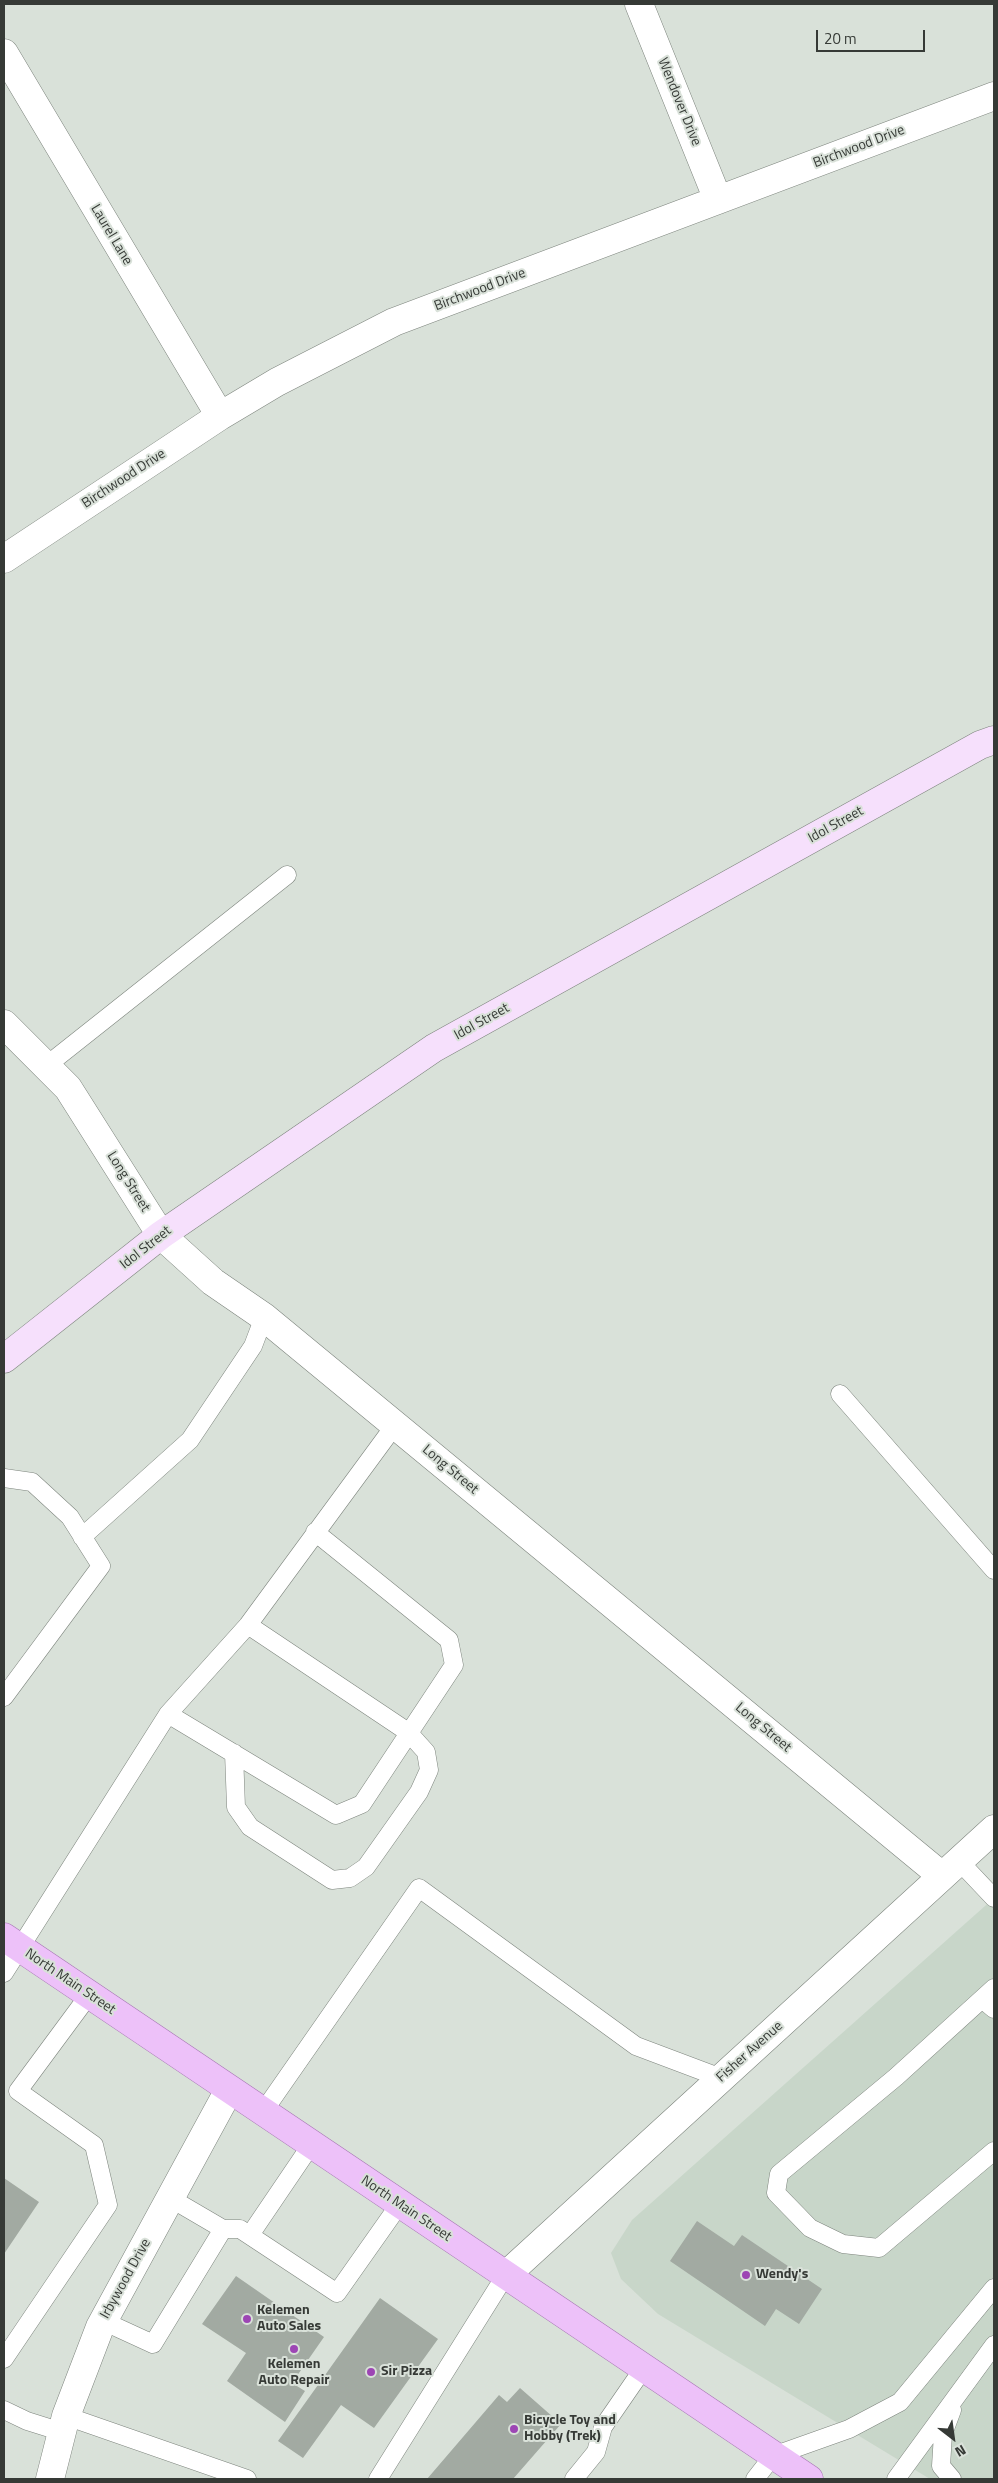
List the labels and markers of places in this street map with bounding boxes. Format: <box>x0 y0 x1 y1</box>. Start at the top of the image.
place label: Wendy's <box>756 2267 808 2283</box>
marker: Wendy's <box>740 2269 752 2281</box>
place label: Kelemen Auto Sales <box>257 2303 321 2336</box>
marker: Kelemen Auto Sales <box>241 2313 253 2325</box>
marker: Kelemen Auto Repair <box>288 2343 300 2355</box>
place label: Kelemen Auto Repair <box>258 2357 330 2390</box>
place label: Sir Pizza <box>381 2364 432 2380</box>
marker: Sir Pizza <box>365 2366 377 2378</box>
place label: Bicycle Toy and Hobby (Trek) <box>524 2413 616 2446</box>
marker: Bicycle Toy and Hobby (Trek) <box>508 2423 520 2435</box>

